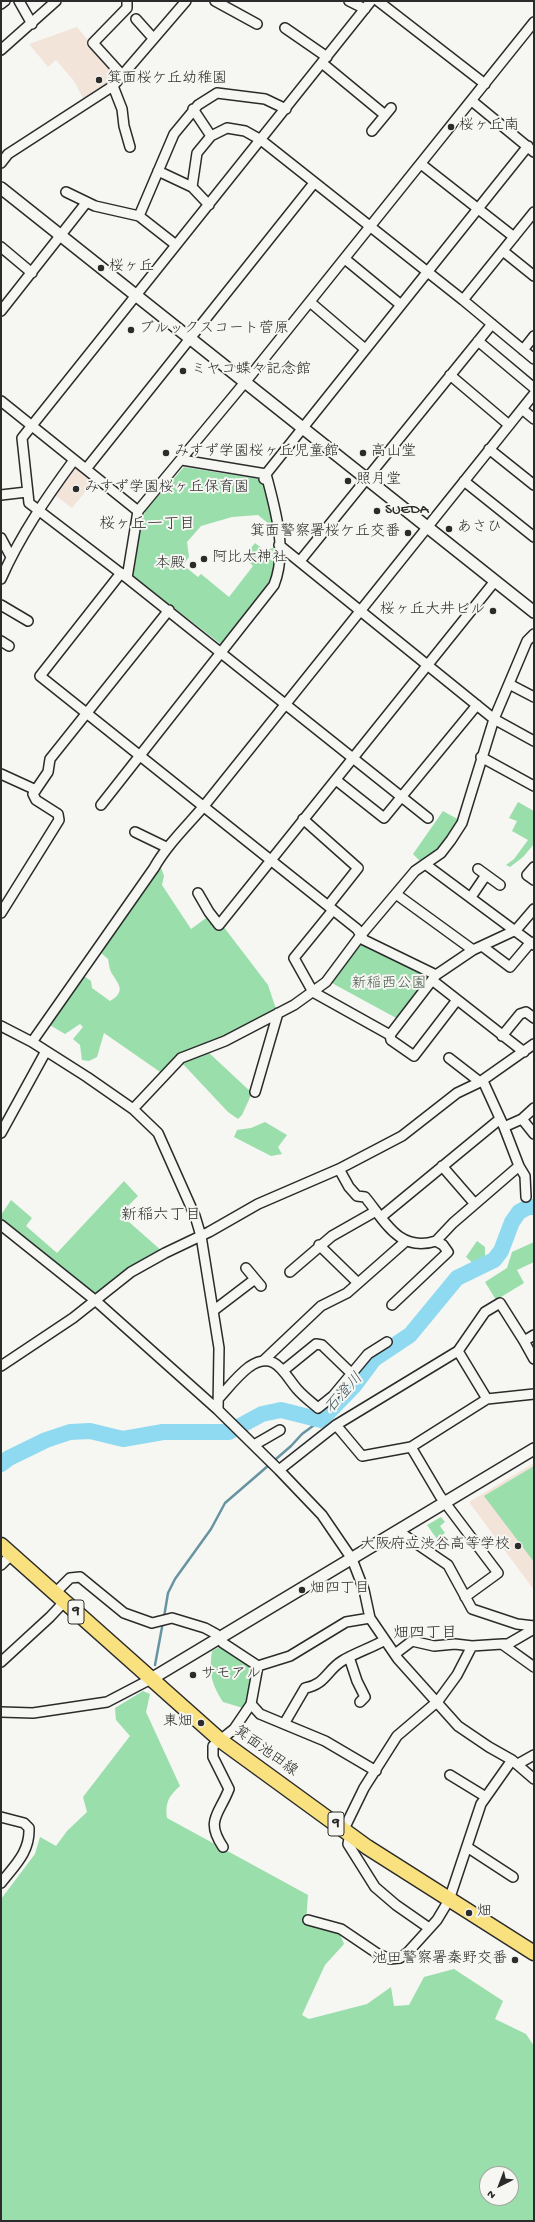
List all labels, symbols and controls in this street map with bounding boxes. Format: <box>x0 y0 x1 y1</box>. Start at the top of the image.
place label: 箕面桜ケ丘幼稚園 <box>107 71 227 89</box>
marker: 箕面桜ケ丘幼稚園 <box>94 75 104 85</box>
place label: 桜ヶ丘南 <box>459 118 519 136</box>
marker: 桜ヶ丘南 <box>446 122 456 132</box>
place label: 桜ヶ丘 <box>109 259 154 277</box>
marker: 桜ヶ丘 <box>96 263 106 273</box>
place label: ブルックスコート菅原 <box>139 321 289 339</box>
marker: ブルックスコート菅原 <box>126 325 136 335</box>
place label: ミヤコ蝶々記念館 <box>191 362 311 380</box>
marker: ミヤコ蝶々記念館 <box>178 366 188 376</box>
place label: みすず学園桜ヶ丘児童館 <box>174 444 339 462</box>
place label: 高山堂 <box>371 444 416 462</box>
marker: みすず学園桜ヶ丘児童館 <box>161 448 171 458</box>
marker: 高山堂 <box>358 448 368 458</box>
place label: 照月堂 <box>356 472 401 490</box>
marker: 照月堂 <box>343 476 353 486</box>
place label: みすず学園桜ヶ丘保育園 <box>84 480 249 498</box>
marker: みすず学園桜ヶ丘保育園 <box>71 484 81 494</box>
place label: SUEDA <box>385 502 429 520</box>
marker: SUEDA <box>372 506 382 516</box>
district label: 桜ヶ丘一丁目 <box>99 516 195 536</box>
place label: あさひ <box>457 520 502 538</box>
place label: 箕面警察署桜ケ丘交番 <box>250 524 400 542</box>
marker: あさひ <box>444 524 454 534</box>
marker: 箕面警察署桜ケ丘交番 <box>403 528 413 538</box>
place label: 阿比太神社 <box>212 550 287 568</box>
marker: 阿比太神社 <box>199 554 209 564</box>
place label: 本殿 <box>155 556 185 574</box>
marker: 本殿 <box>188 560 198 570</box>
place label: 桜ヶ丘大井ビル <box>380 602 485 620</box>
marker: 桜ヶ丘大井ビル <box>488 606 498 616</box>
park label: 新稲西公園 <box>352 976 426 994</box>
district label: 新稲六丁目 <box>121 1207 201 1227</box>
water label: 石澄川 <box>322 1370 368 1418</box>
place label: 大阪府立渋谷高等学校 <box>360 1537 510 1555</box>
marker: 大阪府立渋谷高等学校 <box>513 1541 523 1551</box>
place label: 畑四丁目 <box>310 1581 370 1599</box>
marker: 畑四丁目 <box>297 1585 307 1595</box>
road number: 9 <box>68 1600 84 1624</box>
district label: 畑四丁目 <box>393 1625 457 1645</box>
place label: サモアル <box>201 1666 261 1684</box>
marker: サモアル <box>188 1670 198 1680</box>
place label: 東畑 <box>163 1714 193 1732</box>
marker: 東畑 <box>196 1718 206 1728</box>
street label: 箕面池田線 <box>229 1723 301 1781</box>
road number: 9 <box>328 1812 344 1836</box>
place label: 畑 <box>477 1904 492 1922</box>
marker: 畑 <box>464 1908 474 1918</box>
place label: 池田警察署秦野交番 <box>372 1951 507 1969</box>
marker: 池田警察署秦野交番 <box>510 1955 520 1965</box>
north arrow <box>479 2166 519 2206</box>
text: N <box>485 2187 498 2201</box>

